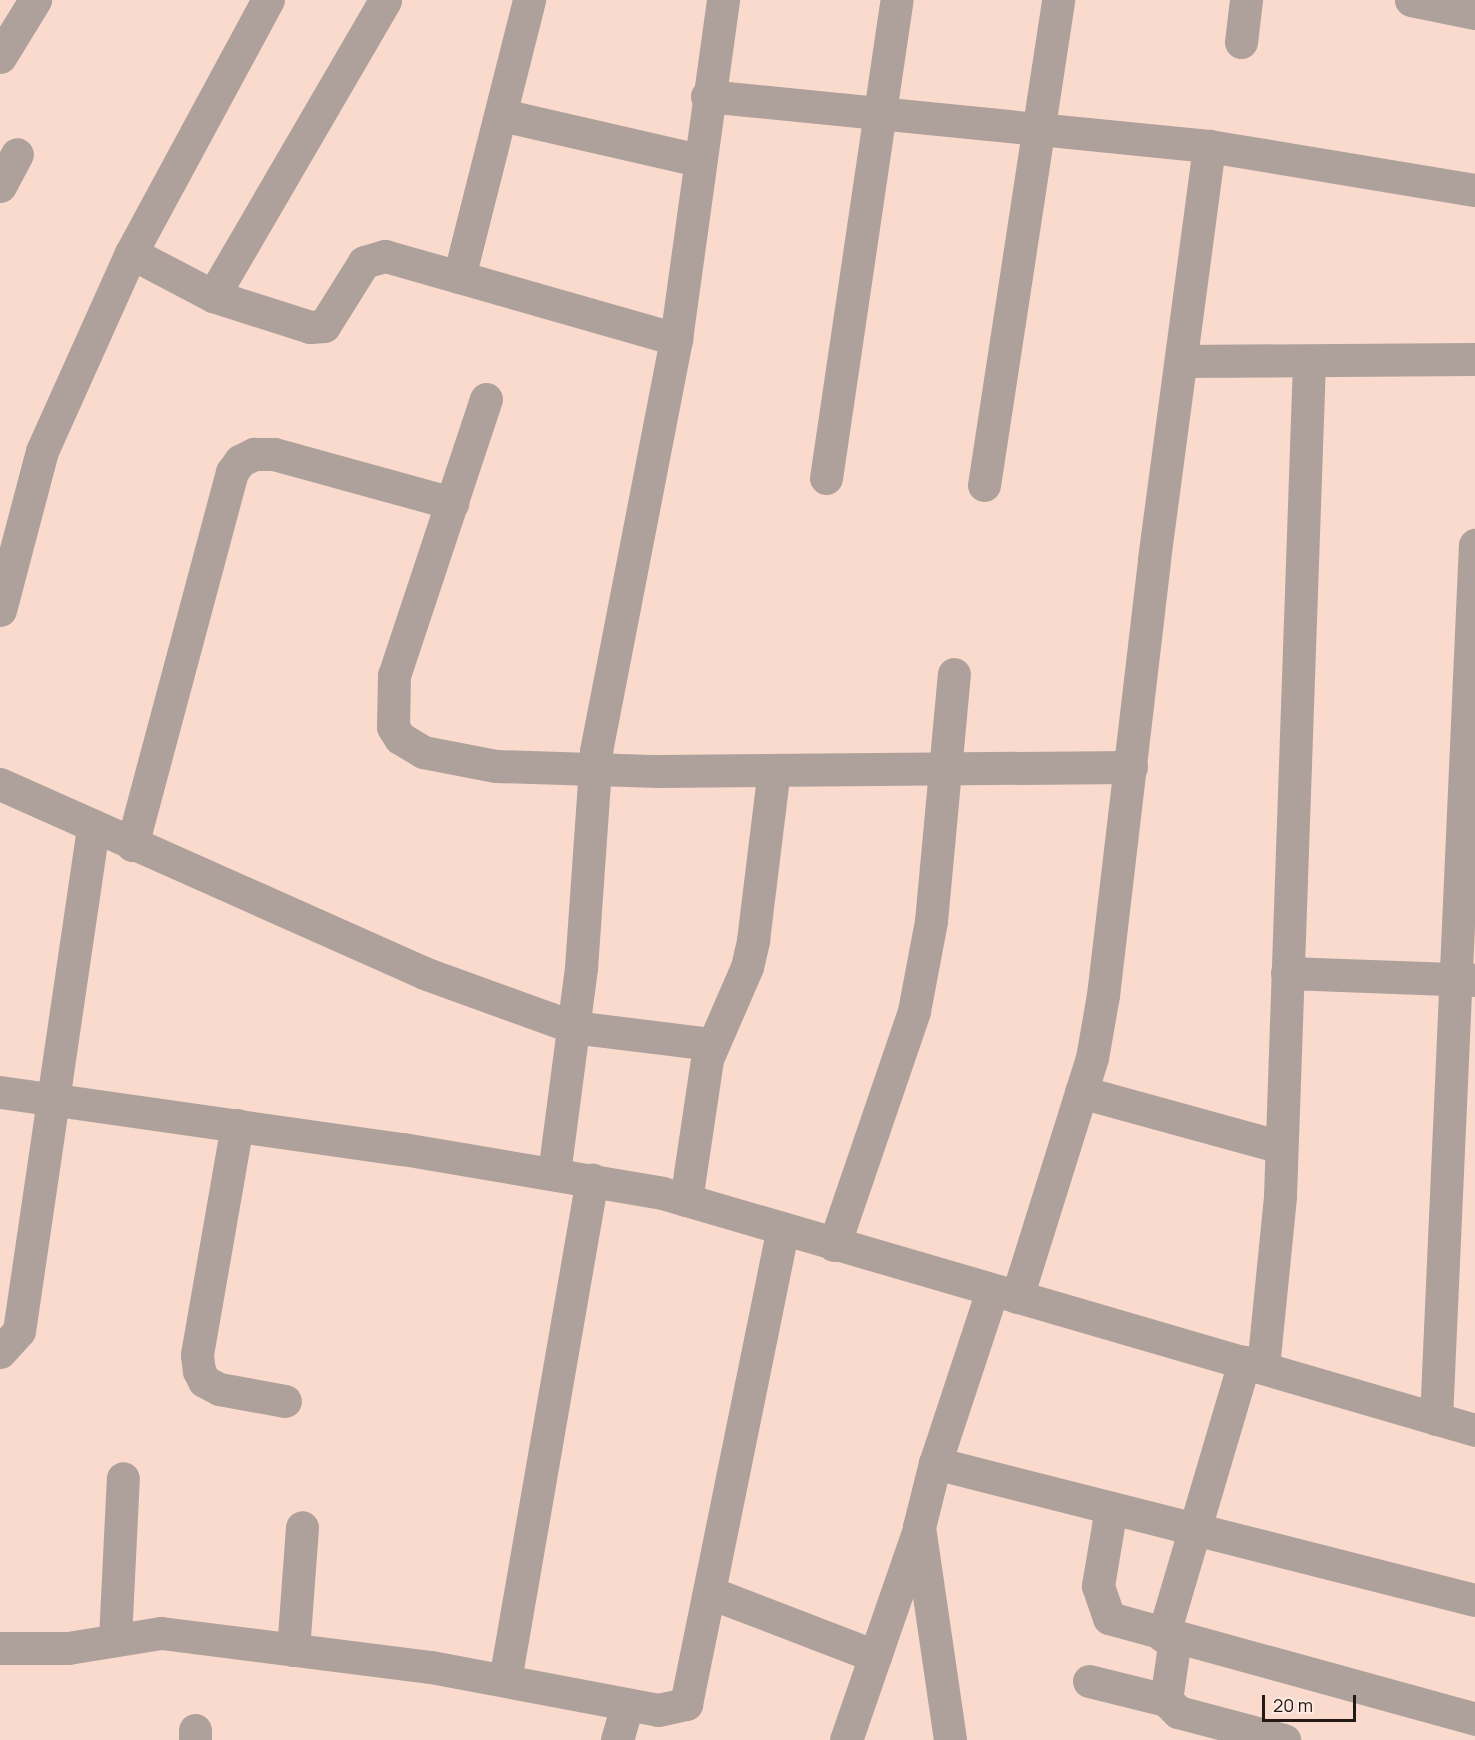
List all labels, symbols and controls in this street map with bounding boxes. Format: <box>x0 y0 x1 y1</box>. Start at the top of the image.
scale bar <box>1265 1683 1360 1721</box>
text: 20 m <box>1273 1693 1313 1717</box>

